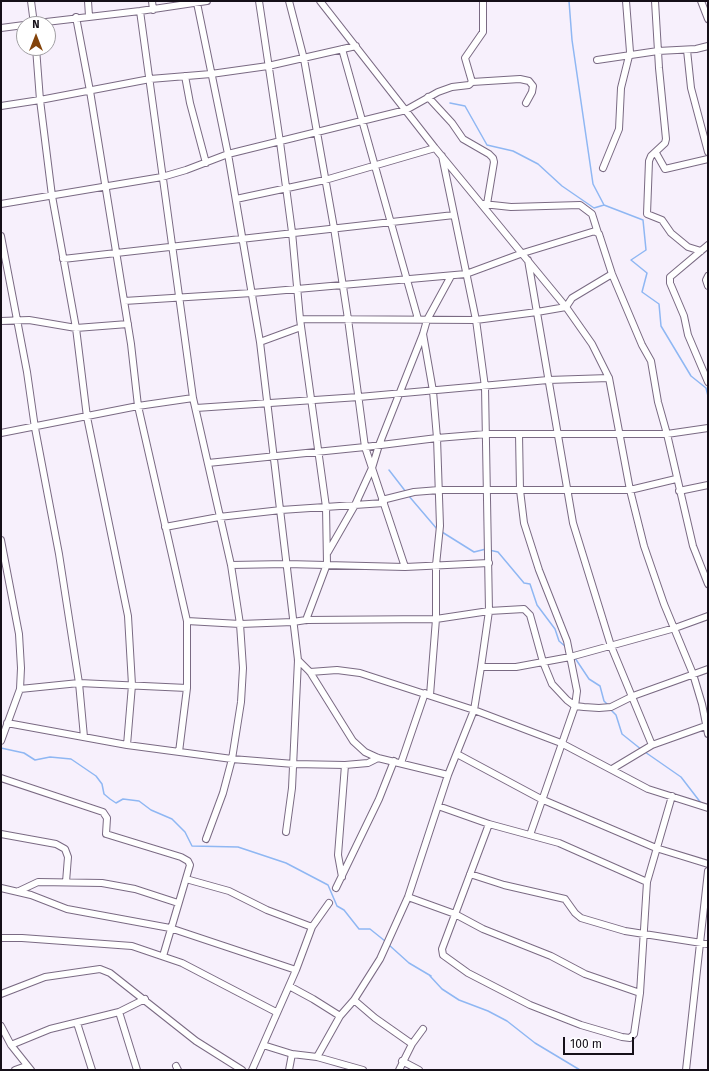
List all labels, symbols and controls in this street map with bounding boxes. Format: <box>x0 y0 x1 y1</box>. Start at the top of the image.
north arrow <box>16 16 56 56</box>
text: N <box>32 18 40 31</box>
scale bar <box>565 1029 636 1055</box>
text: 100 m <box>570 1037 602 1051</box>

